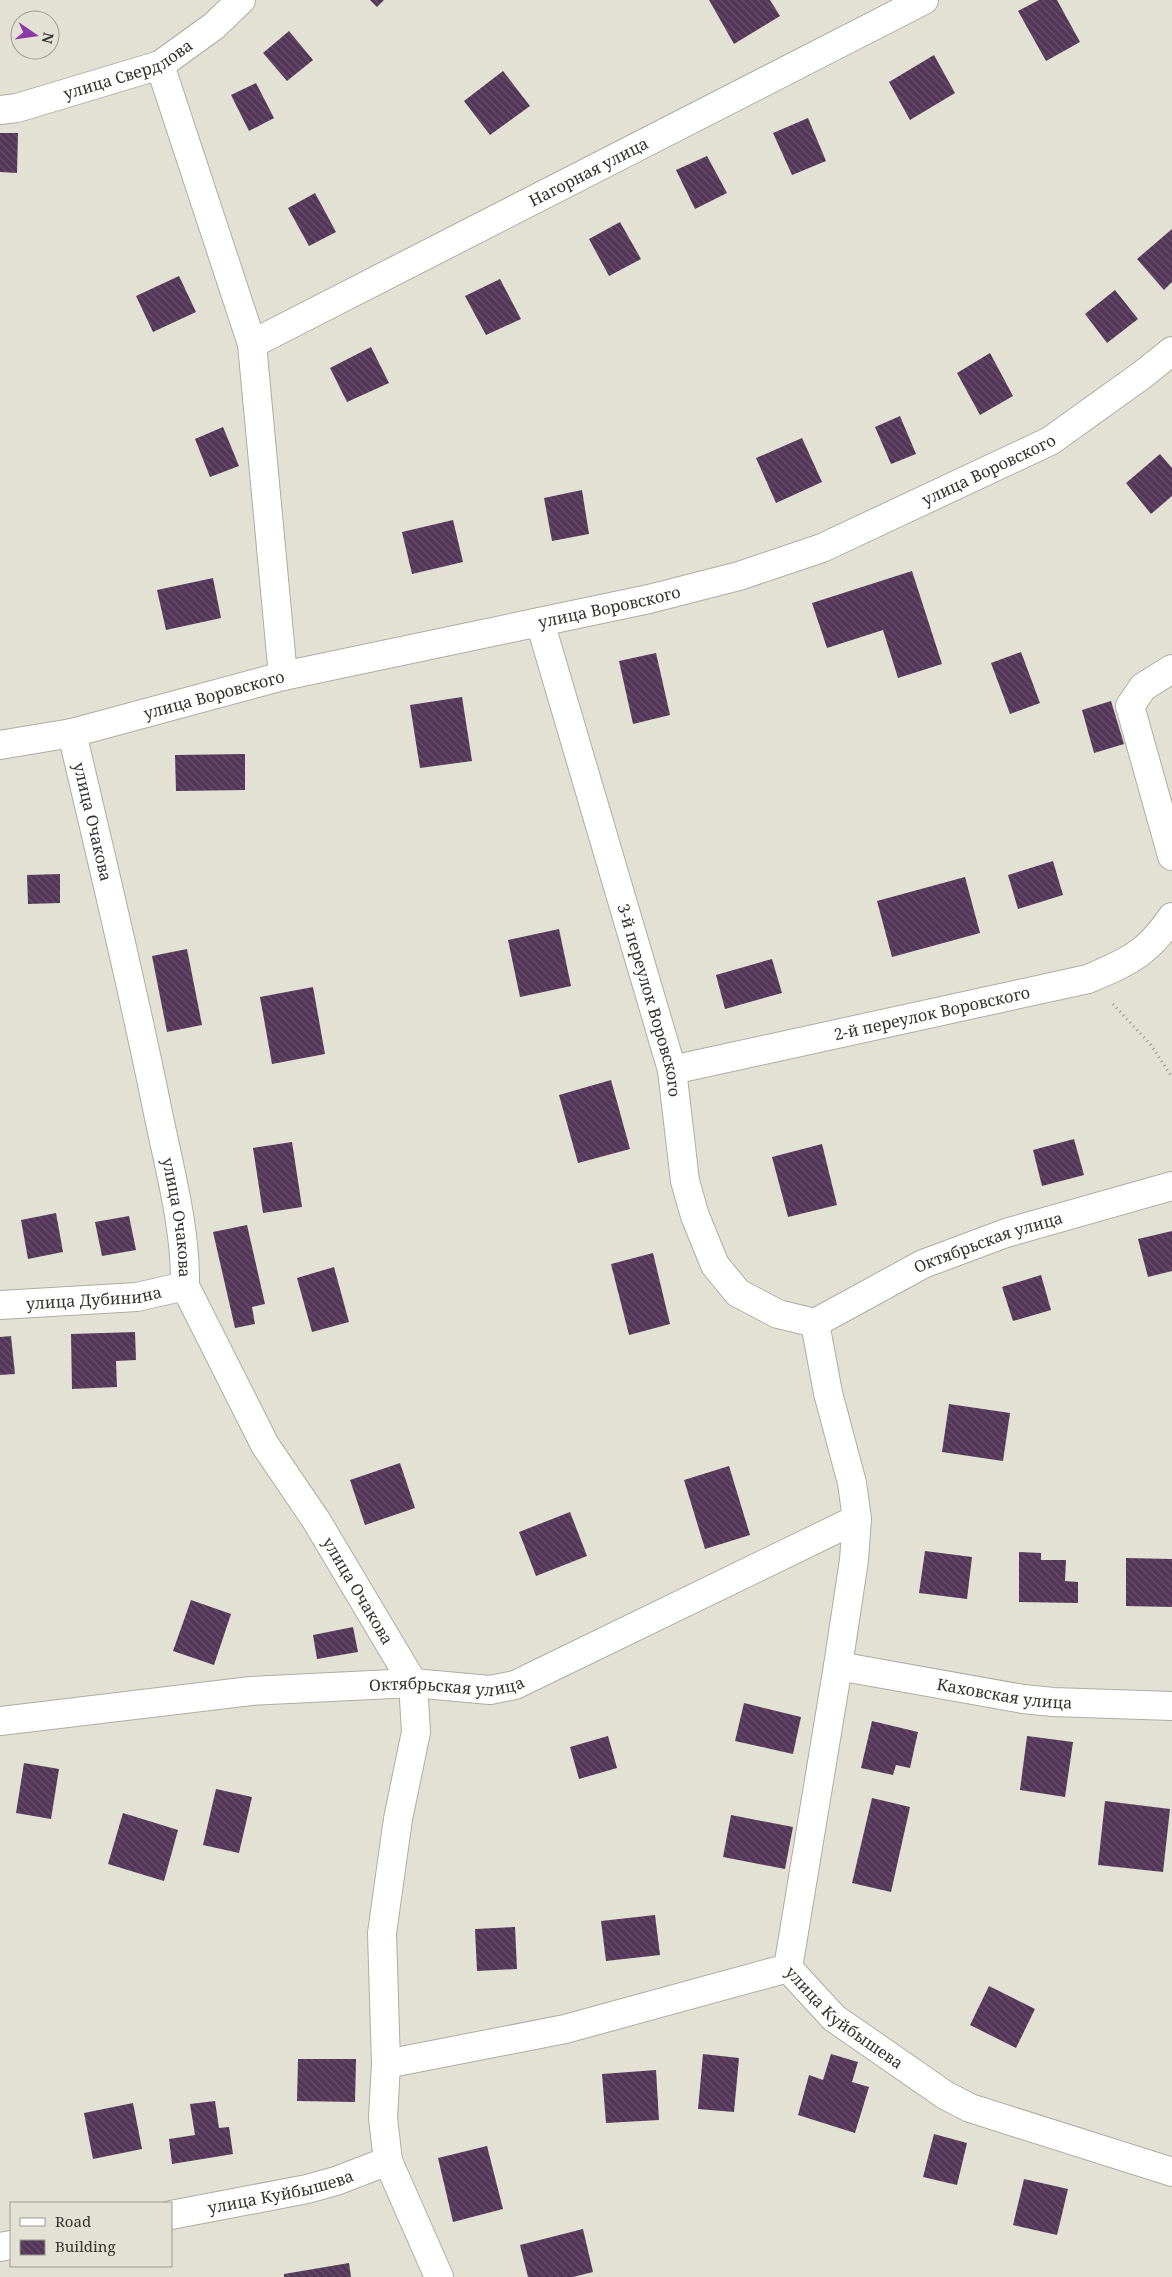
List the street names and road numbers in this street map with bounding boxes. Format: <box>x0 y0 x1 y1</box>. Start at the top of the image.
street label: улица Свердлова <box>61 34 197 104</box>
street label: Нагорная улица <box>525 132 652 212</box>
street label: улица Воровского <box>918 429 1060 511</box>
street label: улица Воровского <box>536 580 683 633</box>
street label: улица Воровского <box>141 665 287 724</box>
street label: улица Очакова <box>68 760 117 883</box>
street label: 3-й переулок Воровского <box>613 901 686 1098</box>
street label: 2-й переулок Воровского <box>832 981 1032 1045</box>
street label: улица Очакова <box>157 1155 196 1278</box>
street label: Октябрьская улица <box>910 1206 1065 1278</box>
street label: улица Дубинина <box>25 1281 164 1314</box>
street label: улица Очакова <box>318 1533 399 1648</box>
street label: Октябрьская улица <box>368 1671 528 1701</box>
street label: Каховская улица <box>935 1673 1073 1714</box>
street label: улица Куйбышева <box>781 1961 908 2074</box>
street label: улица Куйбышева <box>206 2164 357 2219</box>

